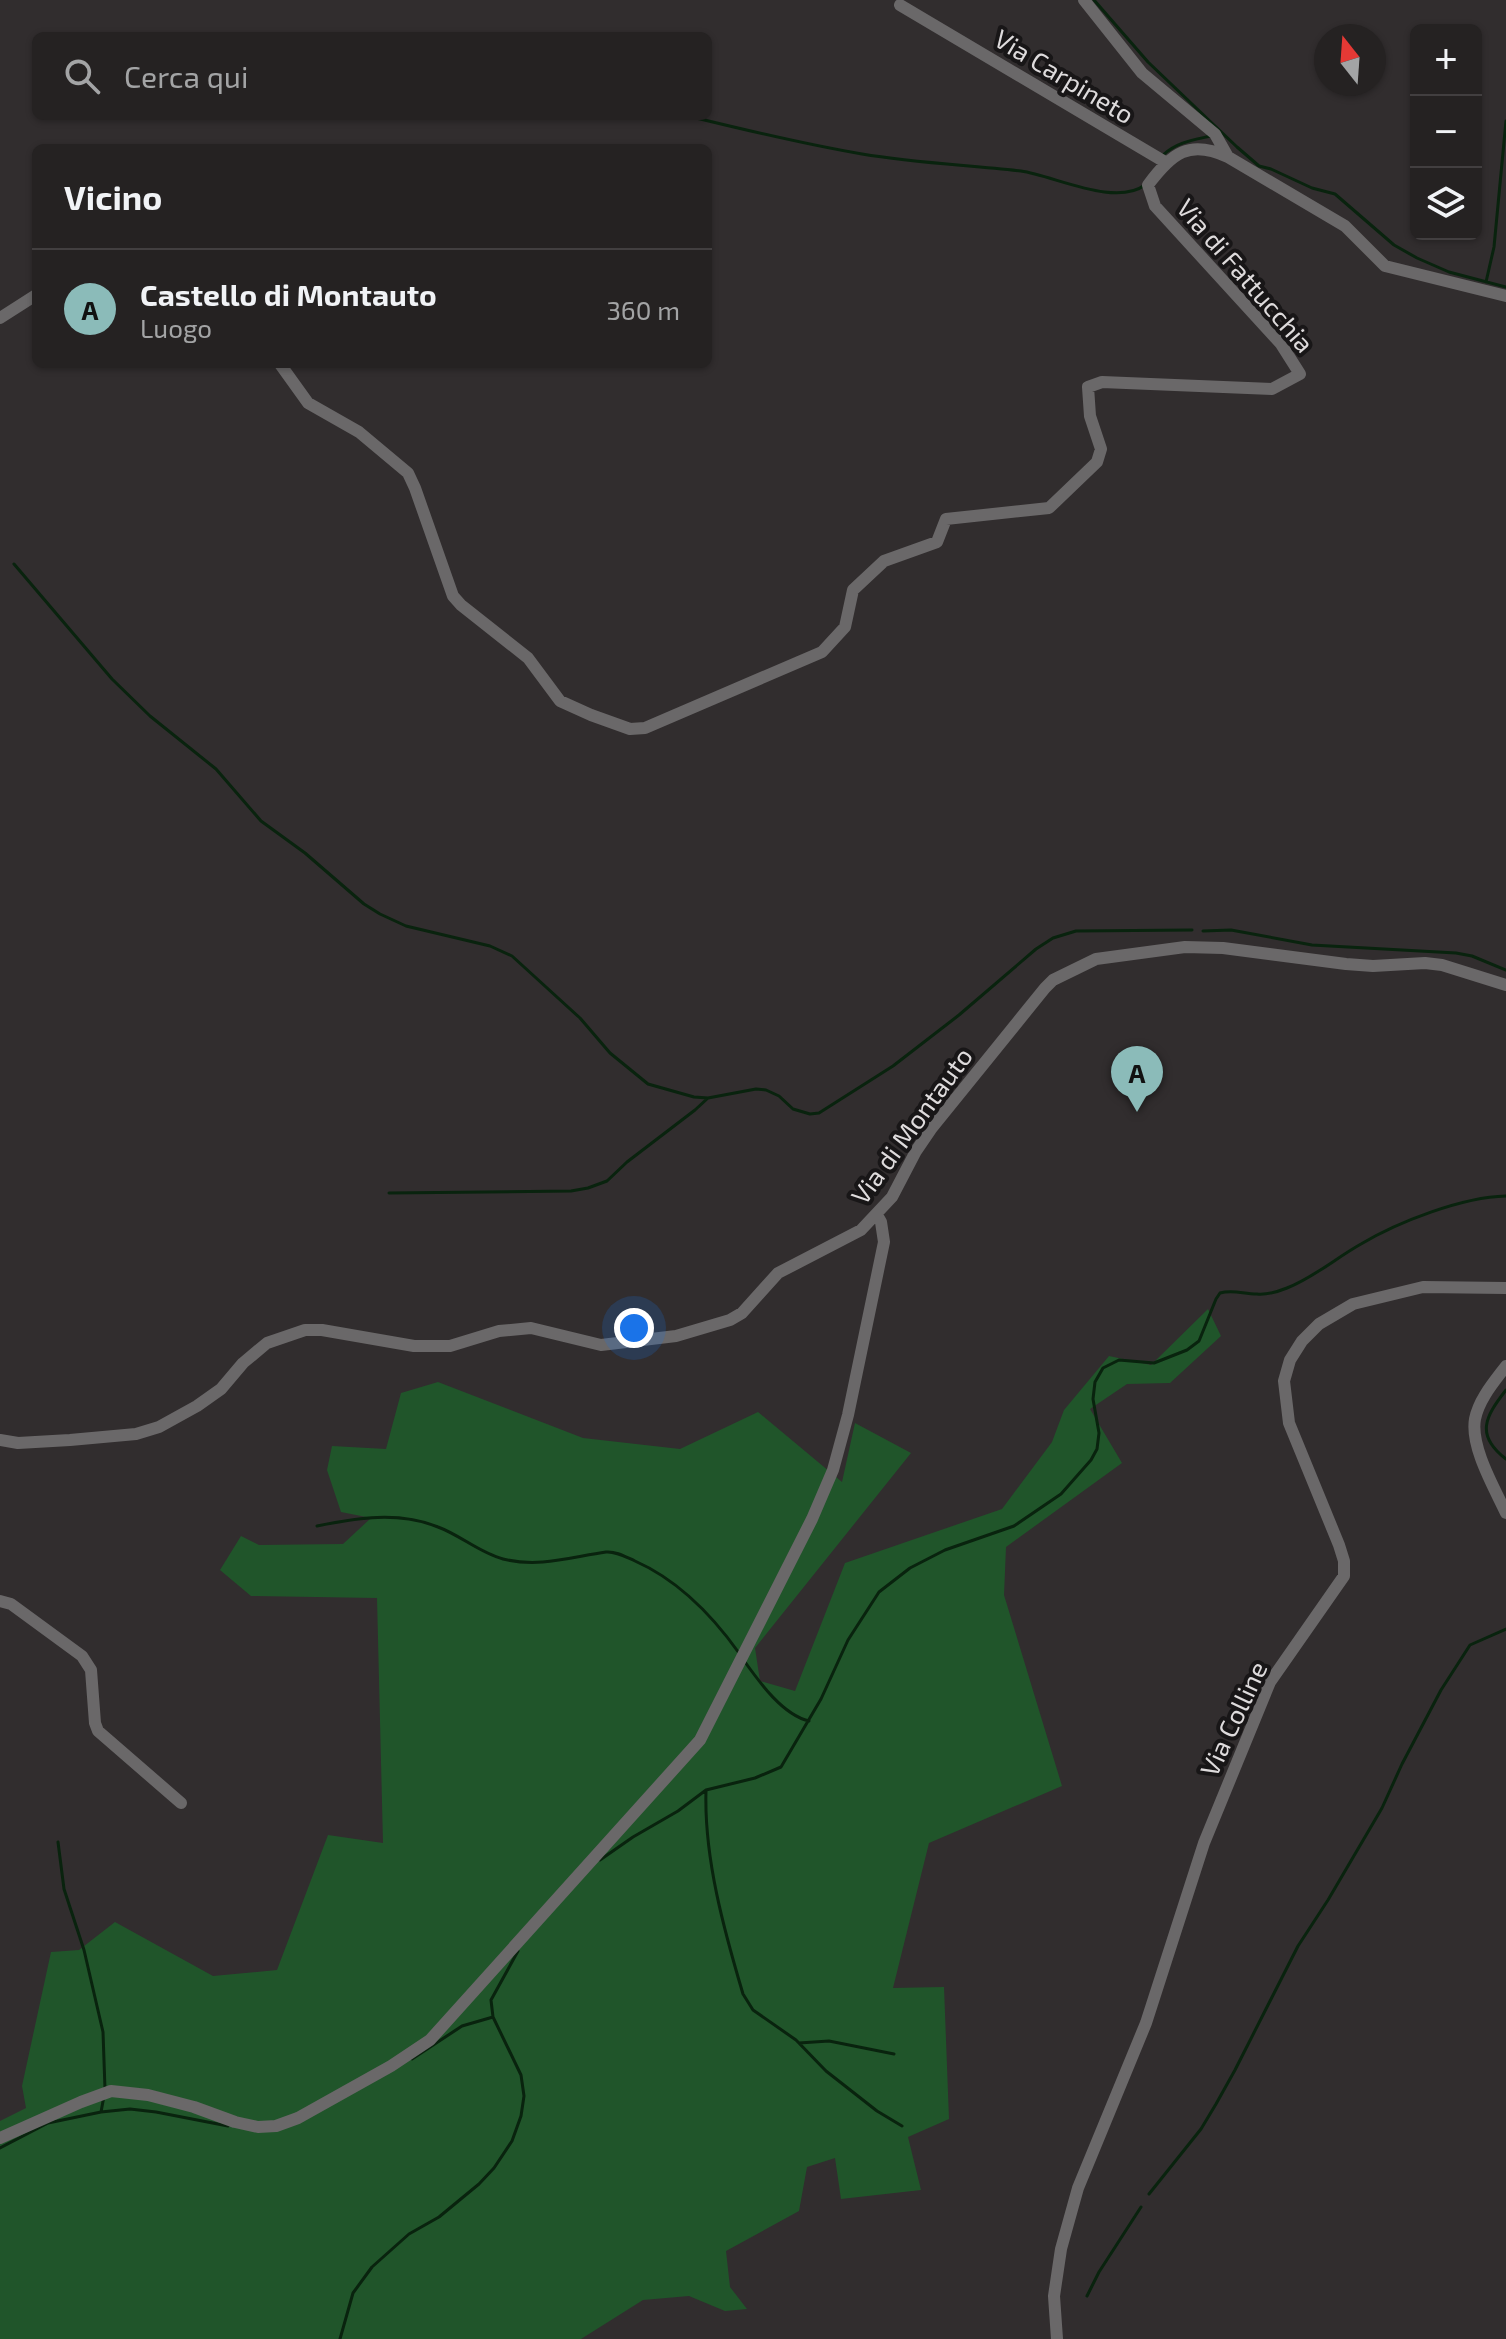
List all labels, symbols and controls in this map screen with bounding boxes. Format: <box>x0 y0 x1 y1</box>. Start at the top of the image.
street label: Via Carpineto <box>989 22 1140 129</box>
north arrow <box>1314 24 1386 96</box>
map controls <box>1410 24 1482 240</box>
button: + <box>1410 24 1482 96</box>
search box <box>32 32 712 120</box>
icon: search <box>60 54 104 98</box>
text: Cerca qui <box>124 58 248 94</box>
button: − <box>1410 96 1482 168</box>
button: layers <box>1410 168 1482 240</box>
text: Vicino <box>64 176 162 217</box>
street label: Via di Fattucchia <box>1171 192 1321 358</box>
text: Castello di Montauto <box>140 276 437 312</box>
text: A <box>82 294 98 325</box>
text: 360 m <box>606 294 680 325</box>
text: Luogo <box>140 312 212 343</box>
street label: Via di Montauto <box>844 1041 978 1209</box>
pin: A <box>1111 1046 1163 1112</box>
your location <box>614 1308 654 1348</box>
street label: Via Colline <box>1193 1656 1273 1781</box>

